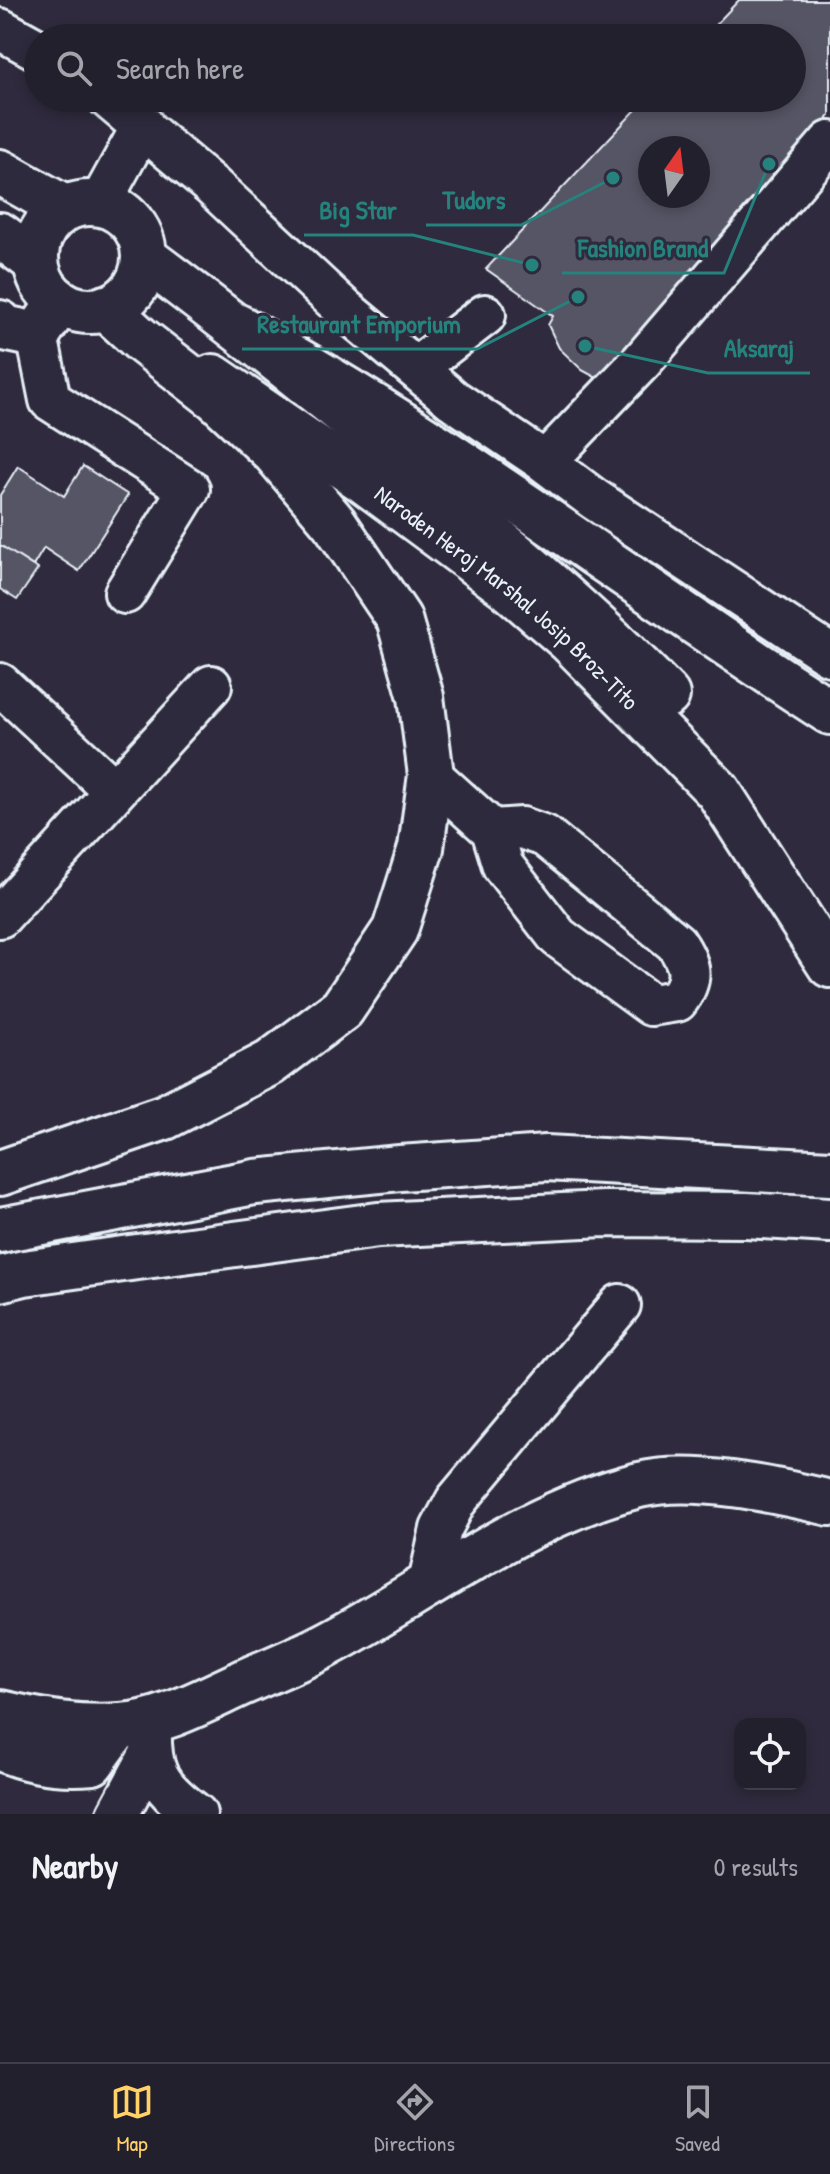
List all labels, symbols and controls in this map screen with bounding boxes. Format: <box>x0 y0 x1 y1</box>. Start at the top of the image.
search box <box>24 24 806 112</box>
icon: search <box>52 46 96 90</box>
text: Search here <box>116 48 244 88</box>
north arrow <box>638 136 710 208</box>
callout: Tudors <box>426 175 521 225</box>
text: Tudors <box>441 182 506 217</box>
callout: Big Star <box>304 185 413 235</box>
text: Big Star <box>319 192 398 228</box>
callout: Fashion Brand <box>562 223 724 273</box>
text: Fashion Brand <box>577 230 709 265</box>
callout: Restaurant Emporium <box>242 299 477 349</box>
text: Restaurant Emporium <box>257 306 461 342</box>
callout: Aksaraj <box>708 323 810 373</box>
text: Aksaraj <box>724 330 794 365</box>
street label: Naroden Heroj Marshal Josip Broz-Tito <box>369 477 647 717</box>
map controls <box>734 1718 806 1790</box>
button: locate <box>734 1718 806 1790</box>
text: Nearby <box>32 1843 118 1889</box>
text: 0 results <box>714 1849 798 1884</box>
tab: Map <box>110 2080 154 2158</box>
tab: Directions <box>374 2080 455 2158</box>
tab: Saved <box>675 2080 720 2158</box>

